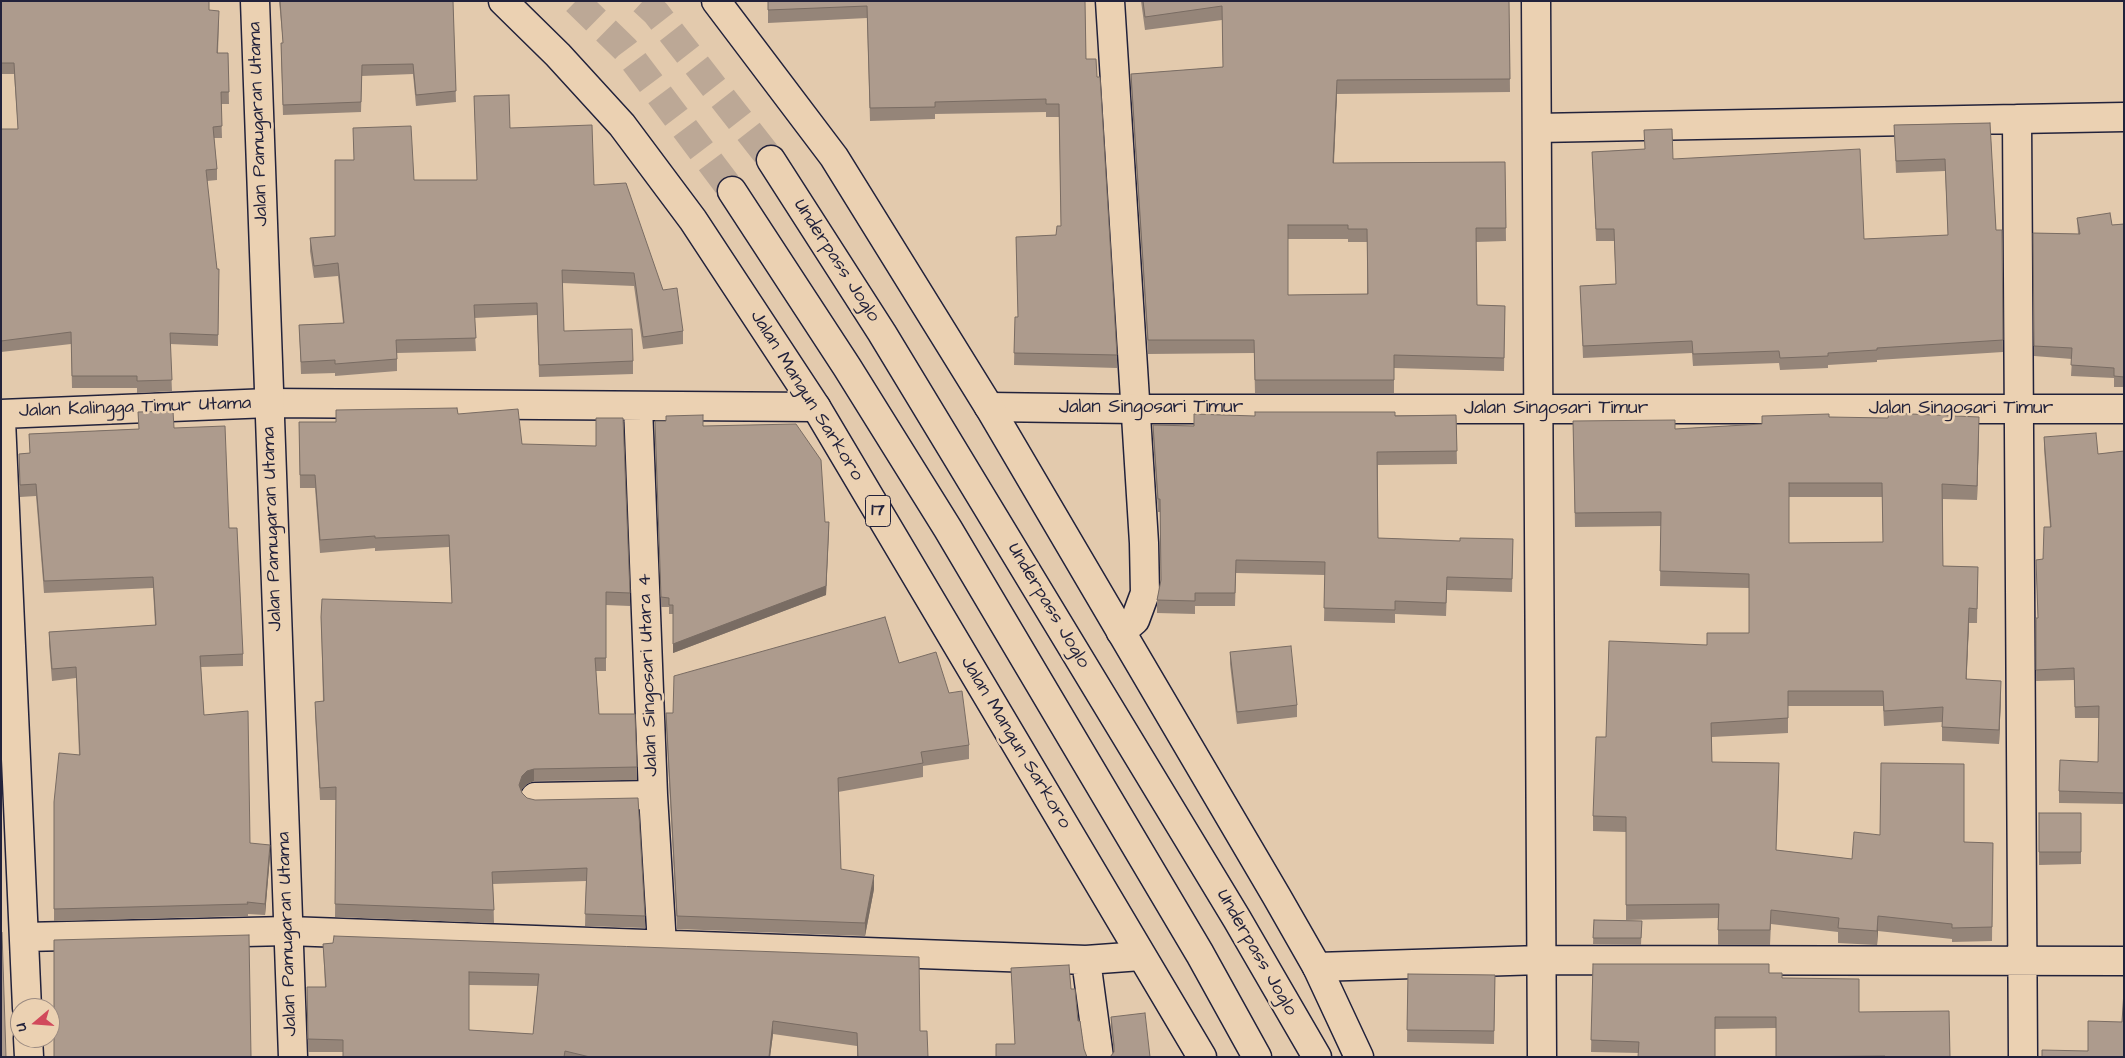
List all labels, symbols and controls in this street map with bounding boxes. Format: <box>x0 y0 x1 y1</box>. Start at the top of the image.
street label: Jalan Pamugaran Utama <box>244 21 274 227</box>
street label: Underpass Joglo <box>788 195 884 327</box>
street label: Jalan Mangun Sarkoro <box>744 307 868 485</box>
street label: Jalan Kalingga Timur Utama <box>18 393 252 423</box>
street label: Jalan Singosari Timur <box>1059 397 1243 419</box>
street label: Jalan Singosari Timur <box>1464 398 1648 420</box>
street label: Jalan Singosari Timur <box>1869 398 2053 420</box>
street label: Jalan Pamugaran Utama <box>258 426 288 632</box>
road number: 17 <box>866 496 890 526</box>
street label: Underpass Joglo <box>1002 539 1094 673</box>
street label: Jalan Singosari Utara 4 <box>634 573 664 777</box>
street label: Jalan Mangun Sarkoro <box>955 653 1075 833</box>
street label: Jalan Pamugaran Utama <box>273 831 303 1037</box>
street label: Underpass Joglo <box>1211 886 1301 1020</box>
north arrow <box>10 998 60 1048</box>
text: U <box>11 1020 32 1034</box>

